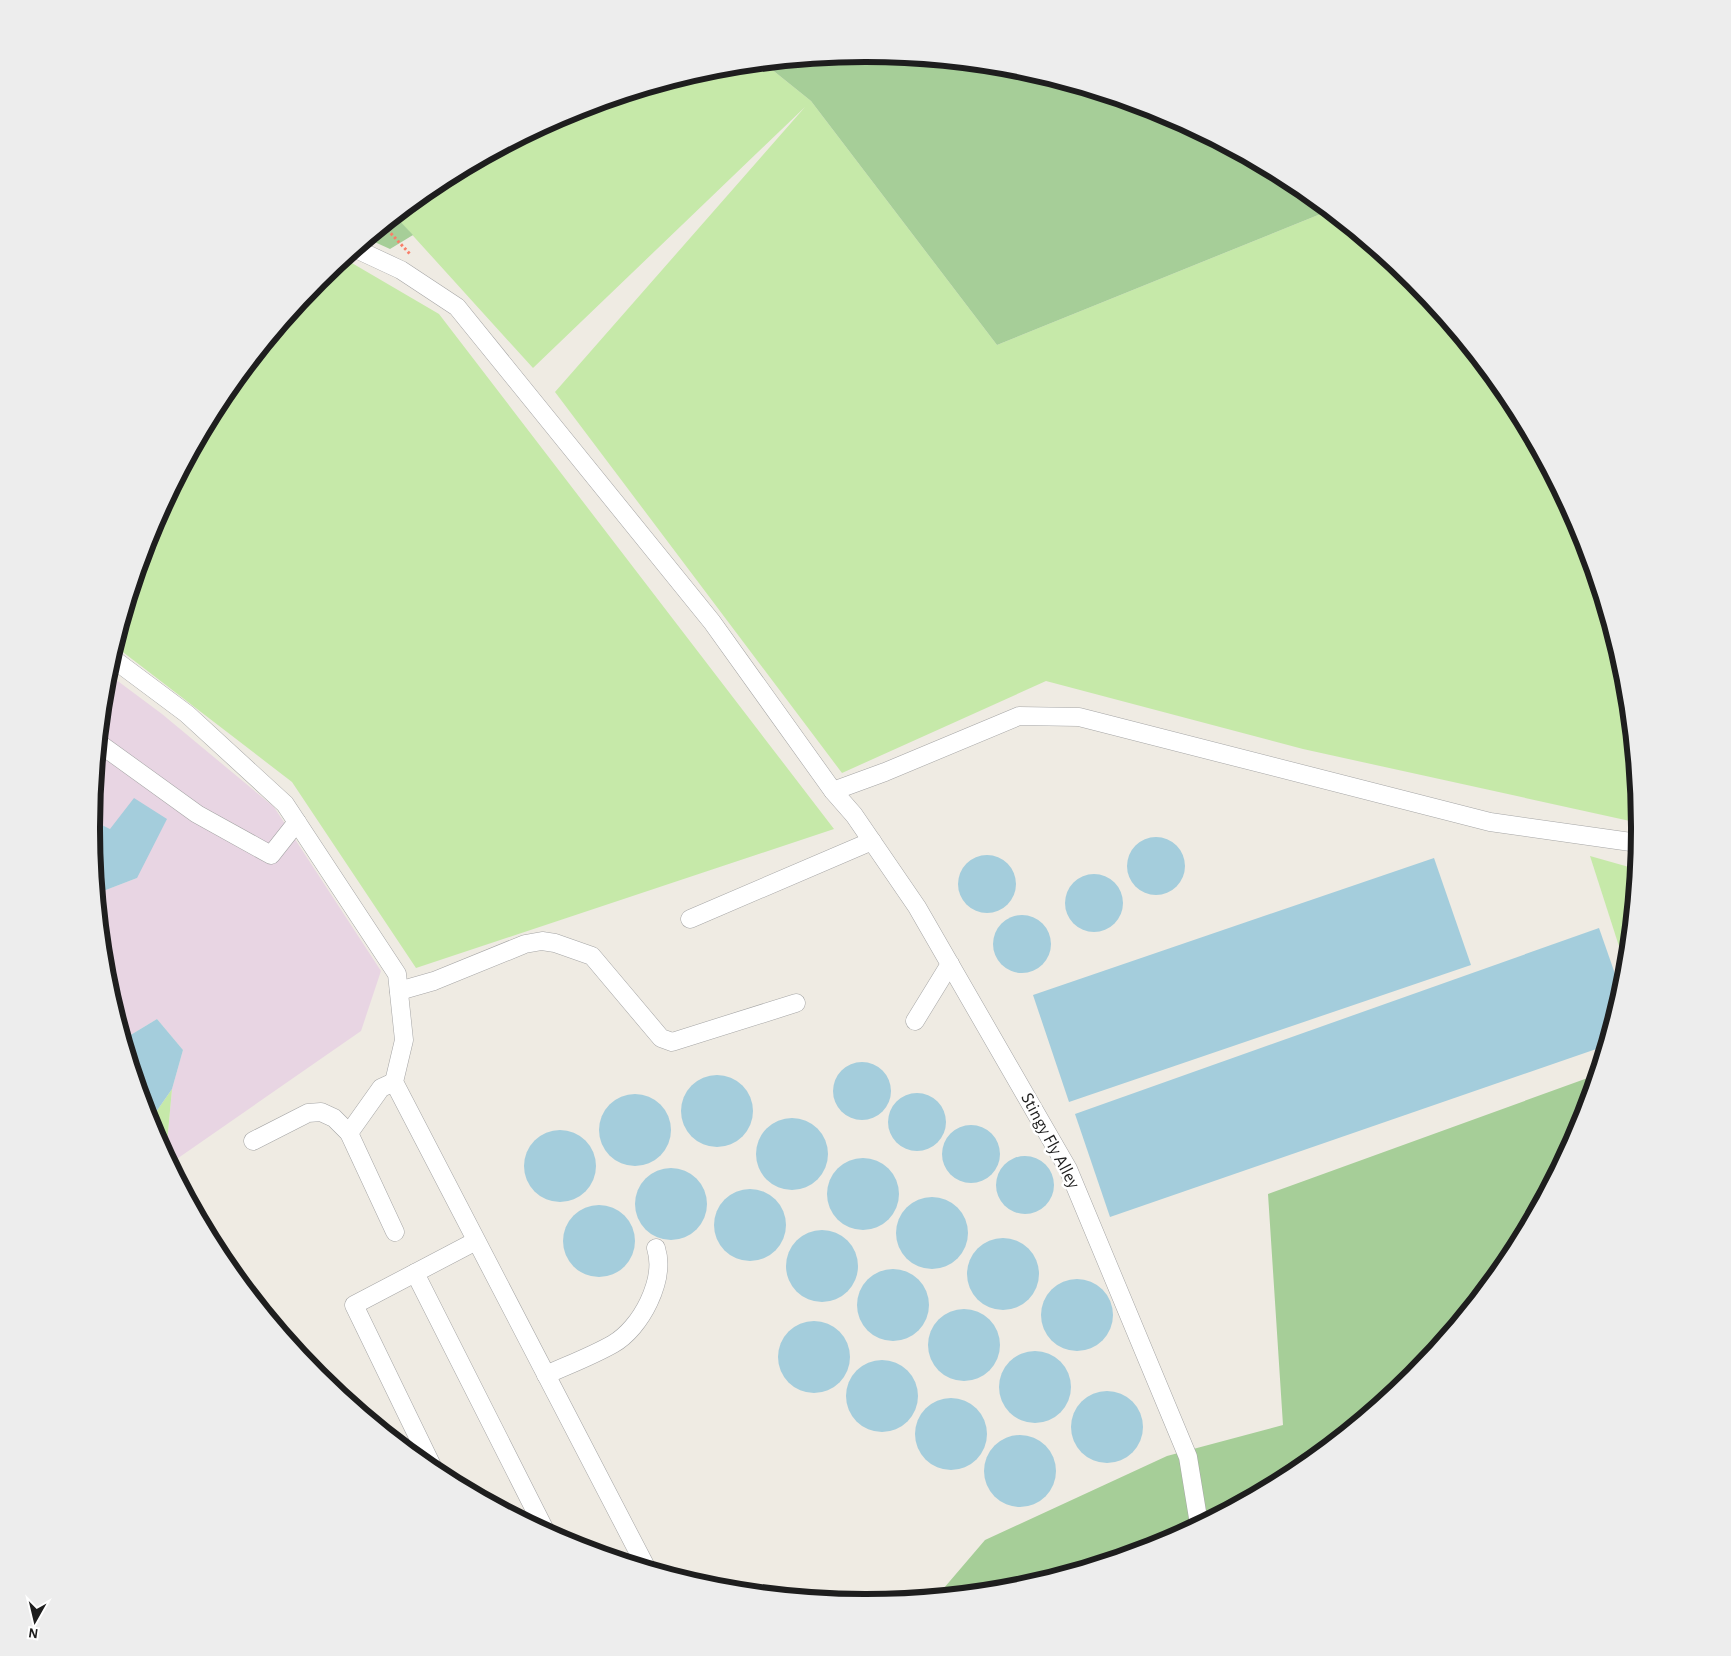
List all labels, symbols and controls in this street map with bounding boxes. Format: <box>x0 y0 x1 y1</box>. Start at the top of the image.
street label: Stingy Fly Alley <box>1017 1090 1083 1192</box>
north arrow <box>10 1596 60 1646</box>
text: N <box>28 1625 39 1640</box>

